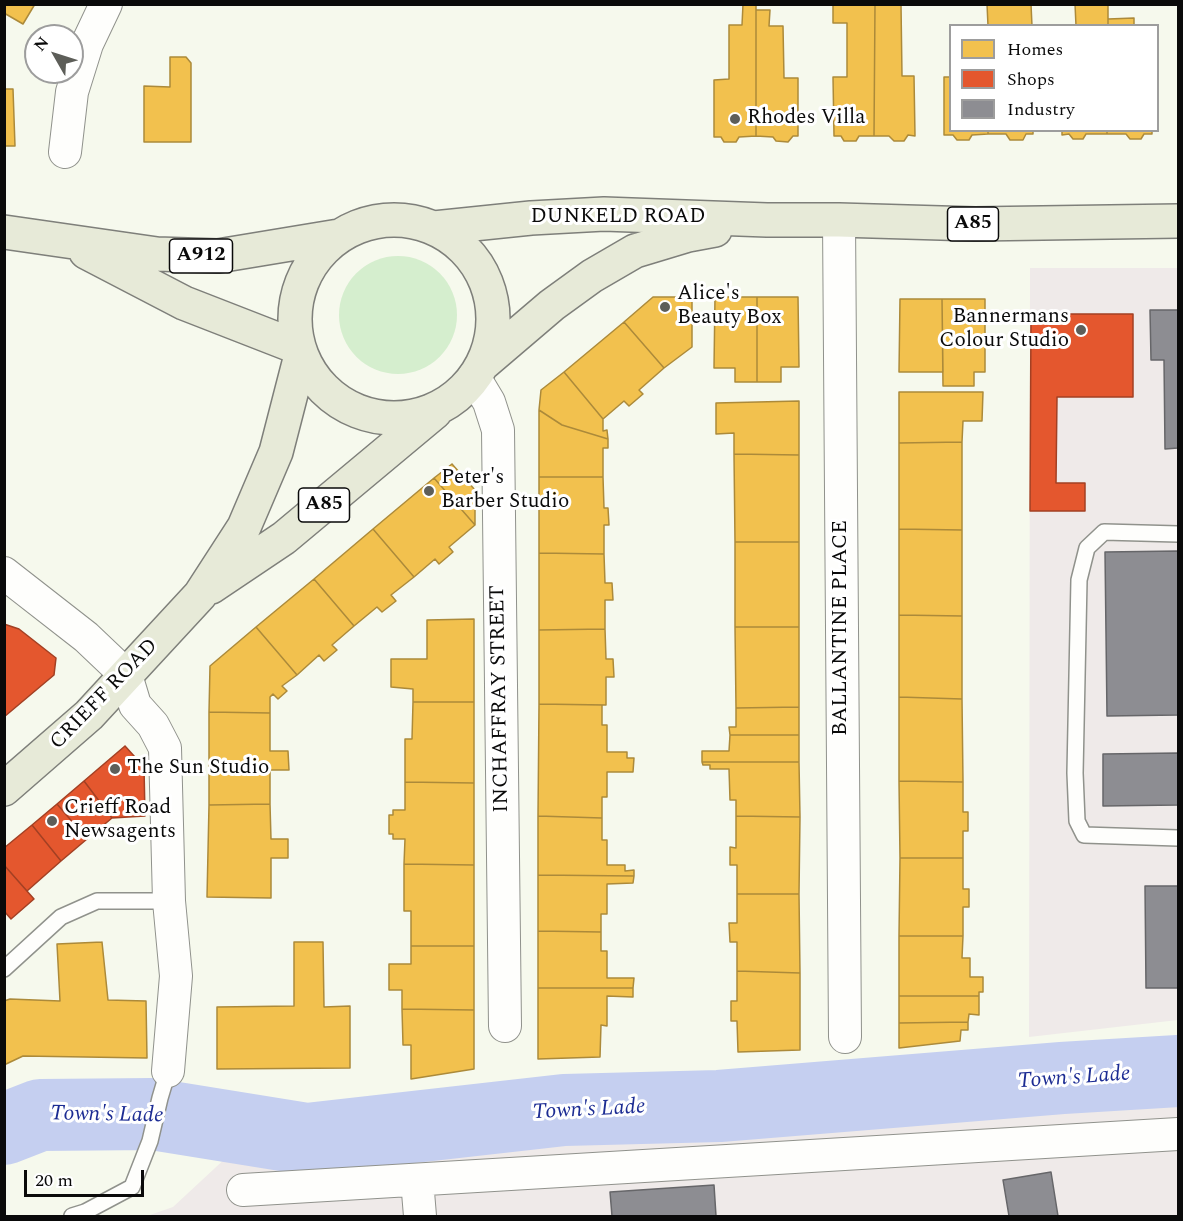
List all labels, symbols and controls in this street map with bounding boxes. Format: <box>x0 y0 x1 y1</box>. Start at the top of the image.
north arrow <box>24 24 84 84</box>
legend <box>949 24 1159 132</box>
text: N <box>28 31 55 57</box>
text: Homes <box>1007 36 1063 63</box>
text: Shops <box>1007 66 1055 93</box>
text: Industry <box>1007 96 1075 123</box>
place label: Rhodes Villa <box>747 106 866 132</box>
marker: Rhodes Villa <box>728 112 742 126</box>
street label: DUNKELD ROAD <box>530 205 706 231</box>
road number: A85 <box>948 207 998 241</box>
road number: A912 <box>170 239 232 273</box>
place label: Alice's Beauty Box <box>677 282 782 332</box>
marker: Alice's Beauty Box <box>658 300 672 314</box>
place label: Bannermans Colour Studio <box>939 305 1069 355</box>
marker: Bannermans Colour Studio <box>1074 323 1088 337</box>
place label: Peter's Barber Studio <box>441 466 569 516</box>
marker: Peter's Barber Studio <box>422 484 436 498</box>
road number: A85 <box>298 488 350 522</box>
street label: BALLANTINE PLACE <box>829 520 855 736</box>
street label: INCHAFFRAY STREET <box>486 585 516 813</box>
street label: CRIEFF ROAD <box>46 634 164 756</box>
place label: The Sun Studio <box>127 756 269 782</box>
marker: The Sun Studio <box>108 762 122 776</box>
place label: Crieff Road Newsagents <box>64 796 176 846</box>
marker: Crieff Road Newsagents <box>45 814 59 828</box>
water label: Town's Lade <box>1017 1062 1131 1096</box>
water label: Town's Lade <box>532 1095 646 1127</box>
water label: Town's Lade <box>50 1102 164 1130</box>
scale bar <box>27 1158 147 1196</box>
text: 20 m <box>35 1167 73 1194</box>

